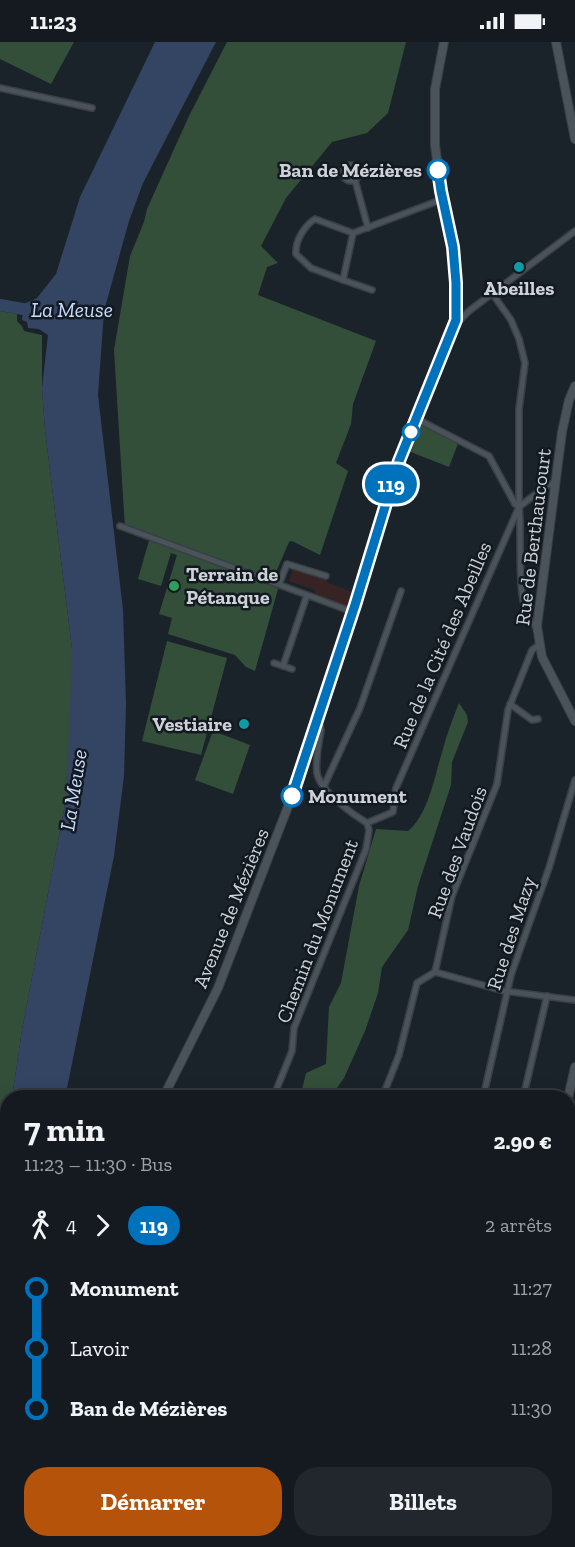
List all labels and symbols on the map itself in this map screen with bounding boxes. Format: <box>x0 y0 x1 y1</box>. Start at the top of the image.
place label: Ban de Mézières <box>279 158 422 182</box>
marker: Ban de Mézières <box>427 159 449 181</box>
marker: Abeilles <box>512 260 526 274</box>
place label: Abeilles <box>484 276 554 300</box>
water label: La Meuse <box>31 297 113 322</box>
unlabelled marker <box>402 423 420 441</box>
street label: Rue de Berthaucourt <box>510 446 556 627</box>
line badge: 119 <box>356 464 426 504</box>
street label: Rue de la Cité des Abeilles <box>388 538 496 752</box>
place label: Terrain de Pétanque <box>186 562 279 609</box>
marker: Terrain de Pétanque <box>167 579 181 593</box>
place label: Vestiaire <box>152 712 232 736</box>
marker: Vestiaire <box>237 717 251 731</box>
water label: La Meuse <box>54 748 92 832</box>
street label: Rue des Vaudois <box>422 783 492 921</box>
place label: Monument <box>308 784 408 808</box>
marker: Monument <box>281 785 303 807</box>
street label: Avenue de Mézières <box>188 825 274 991</box>
street label: Chemin du Monument <box>271 835 363 1026</box>
street label: Rue des Mazy <box>481 873 541 993</box>

